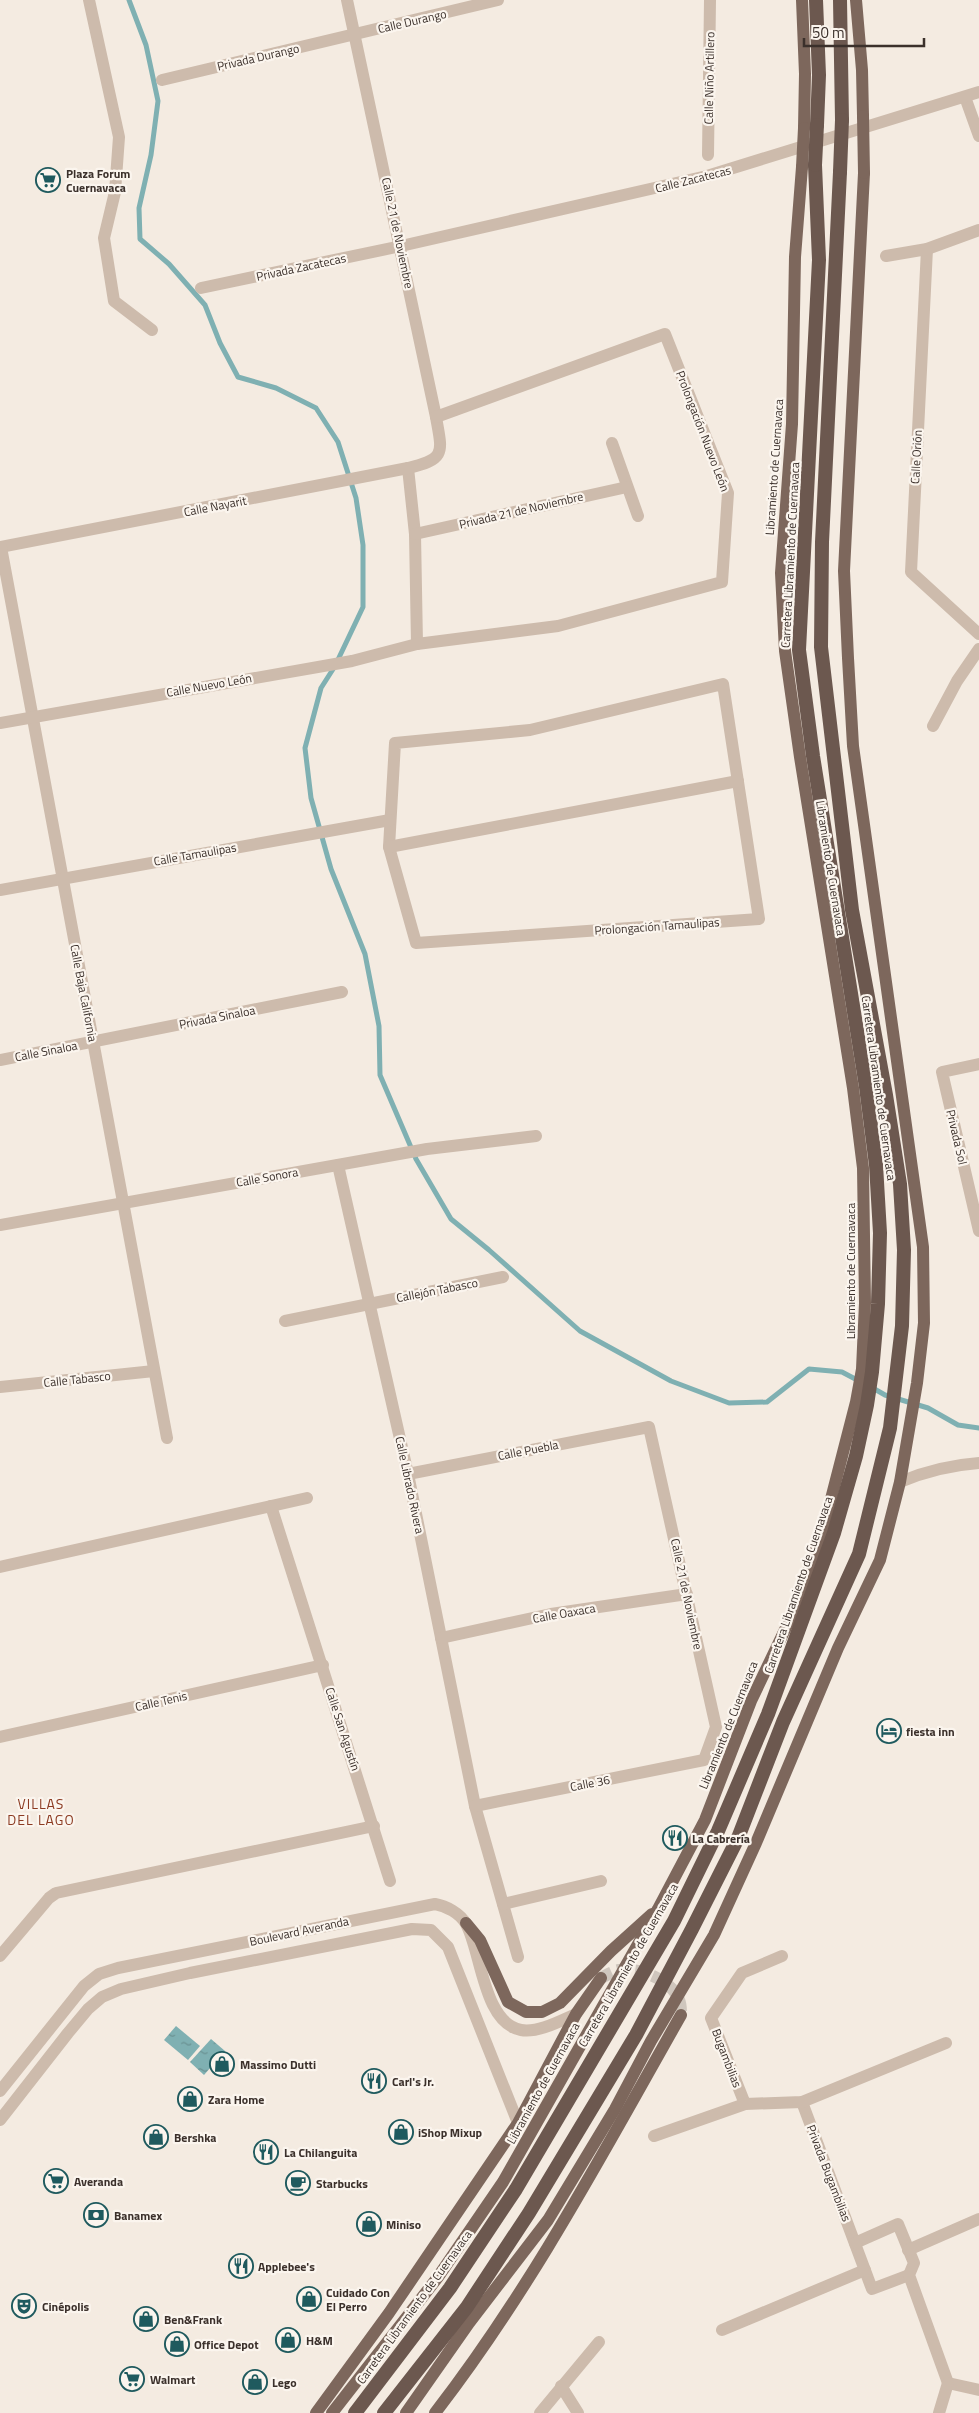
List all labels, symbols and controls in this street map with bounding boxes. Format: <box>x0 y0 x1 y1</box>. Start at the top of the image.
street label: Calle Durango <box>376 4 448 38</box>
scale bar <box>804 15 924 47</box>
text: 50 m <box>812 21 845 44</box>
street label: Calle Niño Artillero <box>699 31 719 125</box>
street label: Privada Durango <box>215 38 301 76</box>
street label: Calle Zacatecas <box>653 160 733 198</box>
place label: Plaza Forum Cuernavaca <box>66 164 130 197</box>
supermarket icon: Plaza Forum Cuernavaca <box>35 167 61 193</box>
street label: Calle 21 de Noviembre <box>377 176 419 290</box>
street label: Privada Zacatecas <box>254 248 348 286</box>
street label: Prolongación Nuevo León <box>671 368 735 494</box>
street label: Libramiento de Cuernavaca <box>760 398 788 536</box>
street label: Calle Orión <box>905 429 927 485</box>
street label: Carretera Libramiento de Cuernavaca <box>776 461 804 649</box>
street label: Privada 21 de Noviembre <box>457 486 585 534</box>
street label: Calle Nayarit <box>182 490 249 521</box>
street label: Calle Nuevo León <box>165 668 253 702</box>
street label: Libramiento de Cuernavaca <box>811 799 851 937</box>
street label: Calle Tamaulipas <box>152 837 238 871</box>
street label: Prolongación Tamaulipas <box>594 912 721 940</box>
street label: Calle Baja California <box>65 943 103 1043</box>
street label: Carretera Libramiento de Cuernavaca <box>857 994 901 1182</box>
street label: Privada Sinaloa <box>177 1000 257 1034</box>
street label: Calle Sinaloa <box>13 1036 79 1066</box>
street label: Privada Sol <box>941 1107 973 1167</box>
street label: Calle Sonora <box>235 1162 299 1192</box>
street label: Libramiento de Cuernavaca <box>841 1203 860 1339</box>
street label: Callejón Tabasco <box>395 1273 479 1307</box>
street label: Calle Tabasco <box>42 1366 112 1392</box>
street label: Calle Librado Rivera <box>390 1435 430 1535</box>
street label: Calle Puebla <box>496 1435 560 1465</box>
street label: Carretera Libramiento de Cuernavaca <box>759 1494 837 1676</box>
street label: Calle 21 de Noviembre <box>666 1537 708 1651</box>
street label: Calle Oaxaca <box>531 1598 597 1628</box>
street label: Libramiento de Cuernavaca <box>694 1658 762 1792</box>
street label: Calle San Agustín <box>321 1685 365 1773</box>
street label: Calle Tenis <box>133 1686 189 1716</box>
hotel icon: fiesta inn <box>876 1718 902 1744</box>
place label: fiesta inn <box>906 1722 955 1741</box>
street label: Calle 36 <box>568 1770 612 1796</box>
district label: VILLAS DEL LAGO <box>7 1793 75 1830</box>
restaurant icon: La Cabrería <box>662 1825 688 1851</box>
place label: La Cabrería <box>692 1829 750 1848</box>
street label: Carretera Libramiento de Cuernavaca <box>573 1880 683 2050</box>
street label: Boulevard Averanda <box>248 1911 350 1951</box>
street label: Libramiento de Cuernavaca <box>502 2019 584 2147</box>
street label: Bugambilias <box>707 2026 747 2091</box>
shop icon: Massimo Dutti <box>209 2051 235 2077</box>
place label: Massimo Dutti <box>240 2055 316 2074</box>
restaurant icon: Carl's Jr. <box>361 2068 387 2094</box>
place label: Carl's Jr. <box>392 2072 434 2091</box>
shop icon: Zara Home <box>177 2086 203 2112</box>
place label: Zara Home <box>208 2090 264 2109</box>
shop icon: iShop Mixup <box>388 2119 414 2145</box>
street label: Privada Bugambilias <box>802 2122 856 2225</box>
place label: iShop Mixup <box>418 2123 483 2142</box>
shop icon: Bershka <box>143 2124 169 2150</box>
place label: Bershka <box>174 2128 217 2147</box>
restaurant icon: La Chilanguita <box>253 2139 279 2165</box>
place label: La Chilanguita <box>284 2143 357 2162</box>
supermarket icon: Averanda <box>43 2168 69 2194</box>
cafe icon: Starbucks <box>285 2170 311 2196</box>
place label: Averanda <box>74 2172 123 2191</box>
place label: Starbucks <box>316 2174 368 2193</box>
bank icon: Banamex <box>83 2202 109 2228</box>
place label: Banamex <box>114 2206 162 2225</box>
shop icon: Miniso <box>356 2211 382 2237</box>
place label: Miniso <box>386 2215 421 2234</box>
street label: Carretera Libramiento de Cuernavaca <box>352 2226 476 2388</box>
restaurant icon: Applebee's <box>228 2253 254 2279</box>
place label: Applebee's <box>258 2257 315 2276</box>
place label: Cuidado Con El Perro <box>326 2283 390 2316</box>
shop icon: Cuidado Con El Perro <box>296 2286 322 2312</box>
theatre icon: Cinépolis <box>11 2293 37 2319</box>
place label: Cinépolis <box>42 2297 90 2316</box>
shop icon: Ben&Frank <box>133 2306 159 2332</box>
place label: Ben&Frank <box>164 2310 223 2329</box>
shop icon: H&M <box>275 2327 301 2353</box>
shop icon: Office Depot <box>164 2331 190 2357</box>
place label: H&M <box>306 2331 333 2350</box>
place label: Office Depot <box>194 2335 259 2354</box>
supermarket icon: Walmart <box>119 2366 145 2392</box>
shop icon: Lego <box>242 2369 268 2395</box>
place label: Walmart <box>150 2370 196 2389</box>
place label: Lego <box>272 2373 297 2392</box>

